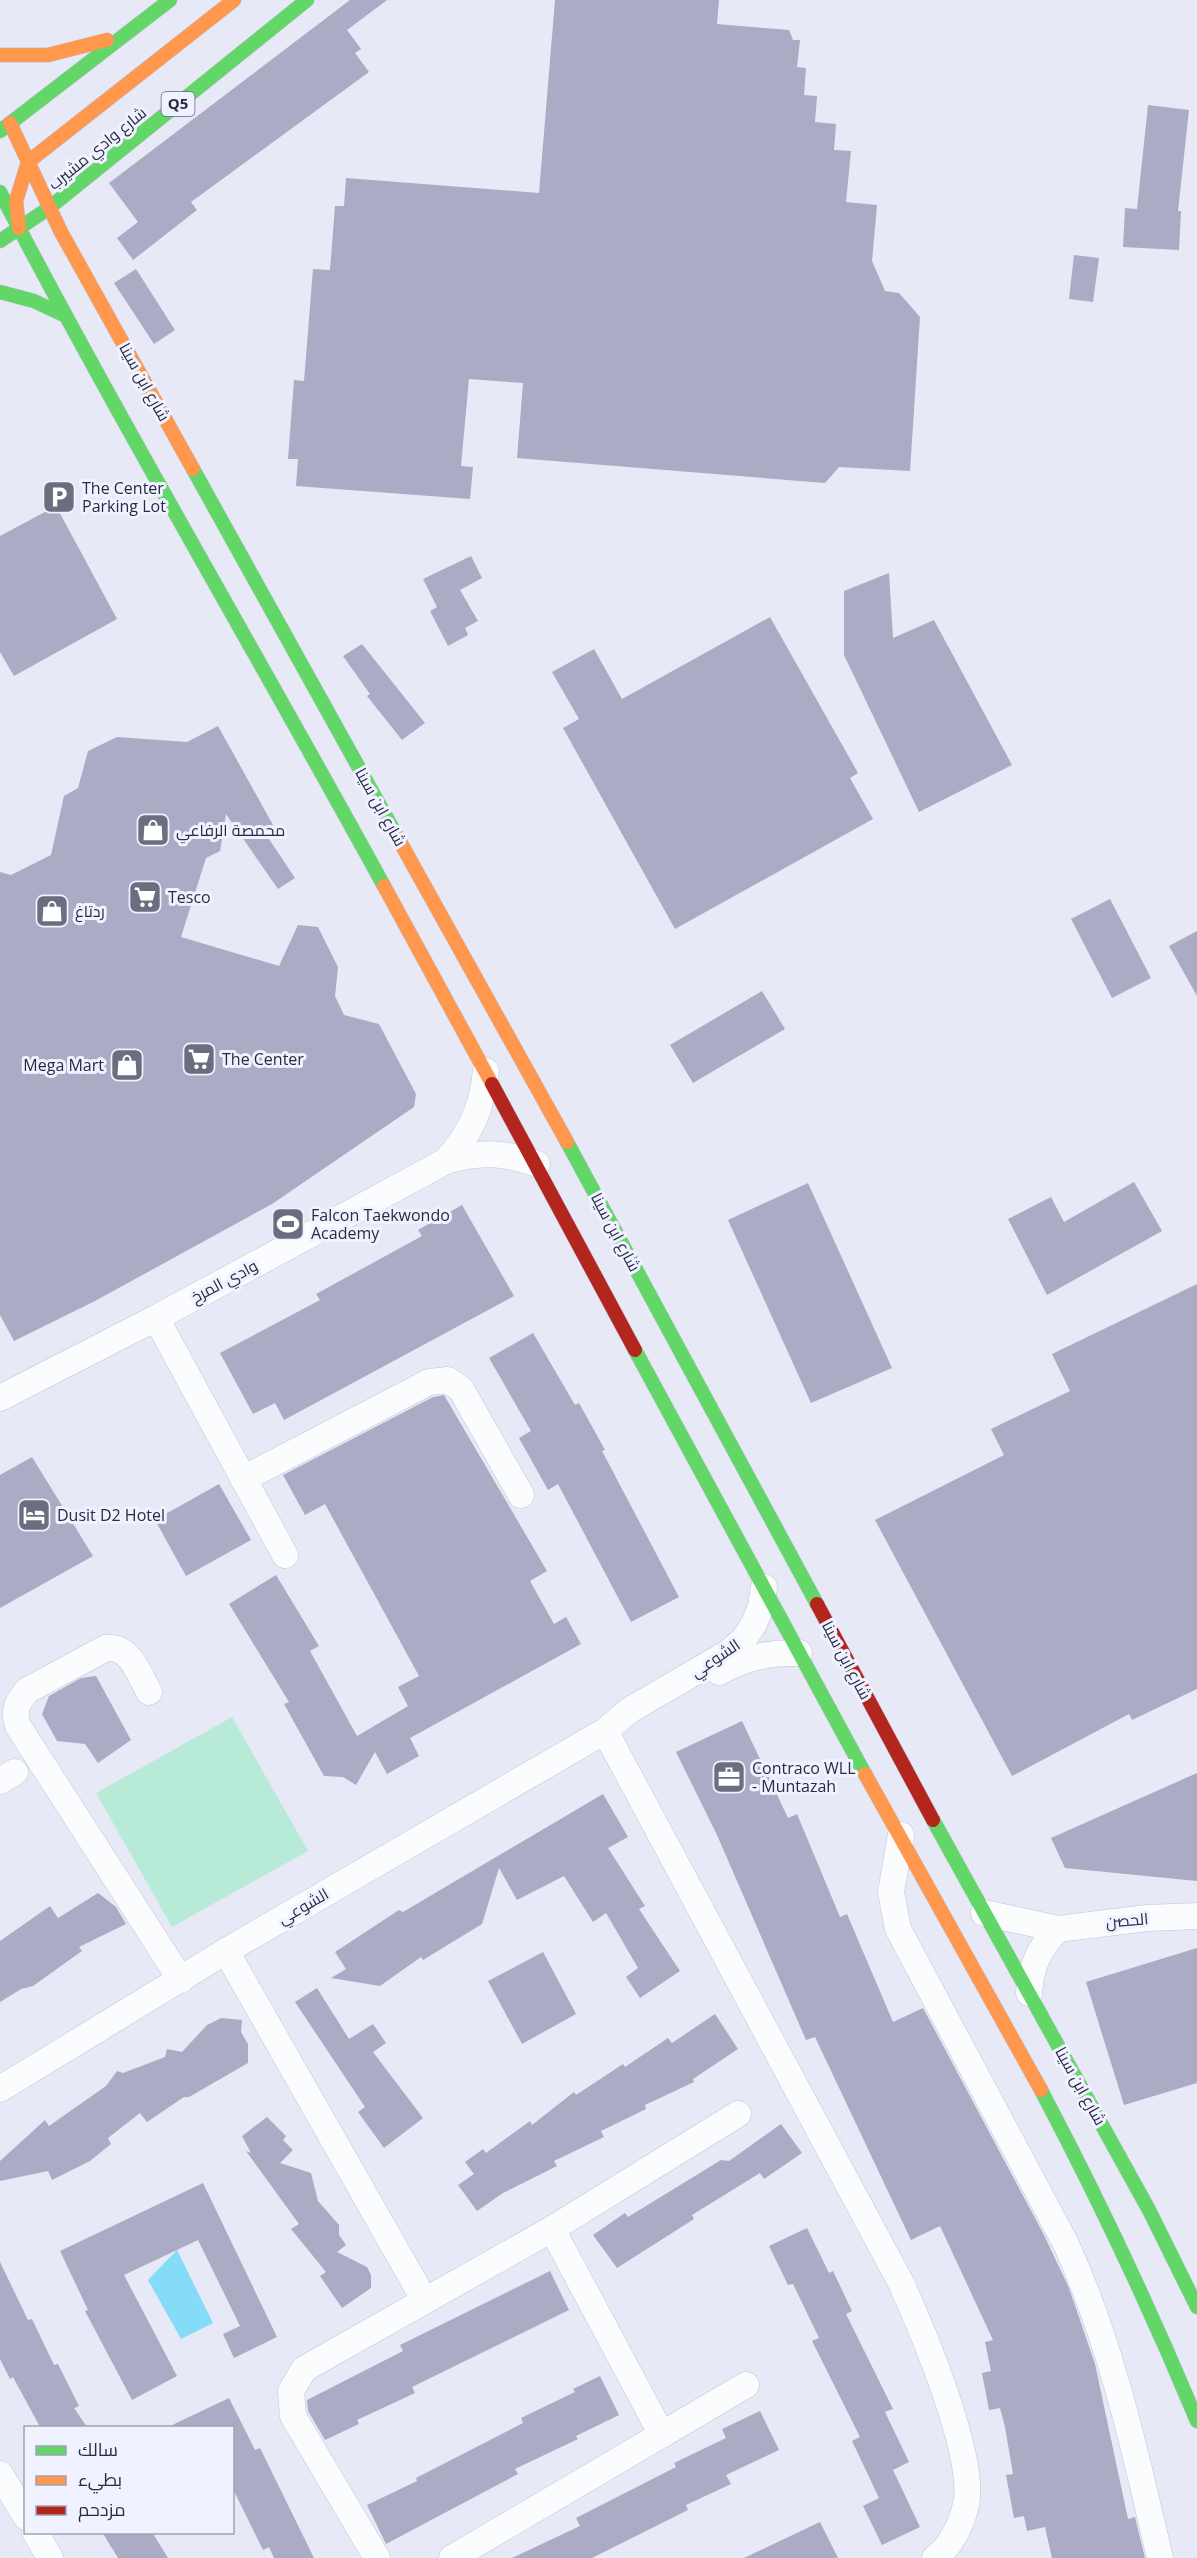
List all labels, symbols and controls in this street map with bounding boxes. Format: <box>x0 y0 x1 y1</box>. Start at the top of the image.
road number: Q5 <box>162 92 195 116</box>
street label: شارع وادي مشيرب <box>43 102 153 197</box>
street label: شارع ابن سينا <box>114 339 176 426</box>
place label: The Center Parking Lot <box>82 477 166 517</box>
parking icon: The Center Parking Lot <box>41 479 77 515</box>
street label: شارع ابن سينا <box>350 764 412 851</box>
shop icon: محمصة الرفاعي <box>135 812 171 848</box>
place label: محمصة الرفاعي <box>176 819 285 844</box>
supermarket icon: Tesco <box>127 879 163 915</box>
place label: Tesco <box>168 886 211 908</box>
shop icon: ردتاغ <box>34 893 70 929</box>
place label: ردتاغ <box>75 900 105 923</box>
supermarket icon: The Center <box>181 1041 217 1077</box>
shop icon: Mega Mart <box>109 1047 145 1083</box>
place label: The Center <box>222 1048 304 1070</box>
place label: Mega Mart <box>23 1054 104 1076</box>
street label: شارع ابن سينا <box>585 1189 646 1276</box>
place label: Falcon Taekwondo Academy <box>311 1204 450 1244</box>
sports icon: Falcon Taekwondo Academy <box>270 1206 306 1242</box>
street label: وادي المرخ <box>187 1254 263 1310</box>
hotel icon: Dusit D2 Hotel <box>16 1497 52 1533</box>
place label: Dusit D2 Hotel <box>57 1504 165 1526</box>
street label: شارع ابن سينا <box>816 1617 877 1704</box>
street label: الشوعي <box>686 1633 746 1685</box>
place label: Contraco WLL - Muntazah <box>752 1757 856 1797</box>
office icon: Contraco WLL - Muntazah <box>711 1759 747 1795</box>
street label: الشوعي <box>274 1883 334 1932</box>
street label: الحصن <box>1105 1907 1149 1933</box>
street label: شارع ابن سينا <box>1050 2043 1112 2130</box>
legend <box>24 2426 234 2534</box>
text: سالك <box>78 2437 118 2461</box>
text: بطيء <box>78 2467 122 2494</box>
text: مزدحم <box>78 2497 126 2522</box>

